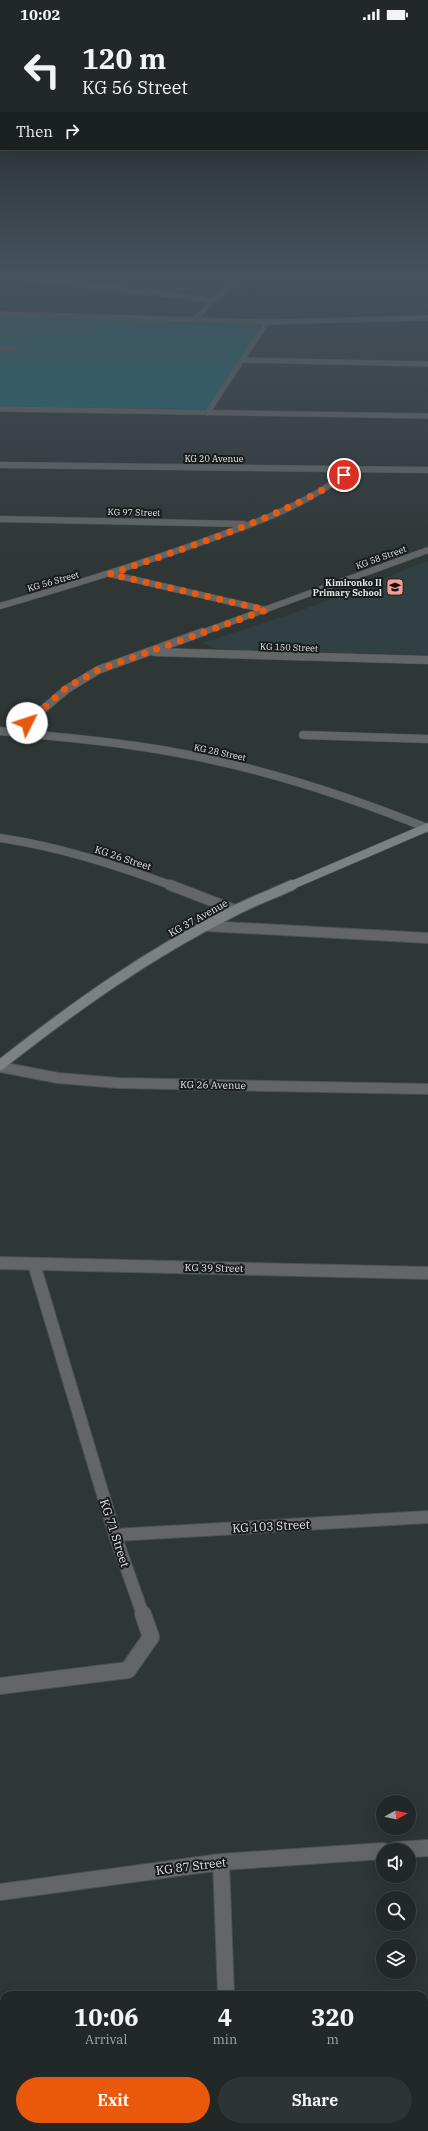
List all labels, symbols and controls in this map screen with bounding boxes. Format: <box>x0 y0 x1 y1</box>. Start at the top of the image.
text: 10:02 <box>20 5 61 24</box>
text: 120 m <box>82 40 166 77</box>
icon: left <box>16 44 68 96</box>
text: KG 56 Street <box>82 76 188 99</box>
icon: right <box>61 120 83 142</box>
text: Then <box>16 122 53 141</box>
street label: KG 20 Avenue <box>184 453 244 464</box>
pin <box>327 458 361 492</box>
icon: arrive <box>333 464 355 486</box>
street label: KG 97 Street <box>107 506 161 518</box>
street label: KG 58 Street <box>354 543 408 571</box>
street label: KG 56 Street <box>26 568 80 594</box>
place label: Kimironko II Primary School <box>313 577 383 598</box>
school or university icon: Kimironko II Primary School <box>385 577 405 597</box>
street label: KG 150 Street <box>260 640 318 654</box>
position arrow <box>6 702 48 744</box>
street label: KG 28 Street <box>193 741 247 763</box>
street label: KG 26 Street <box>93 843 153 873</box>
street label: KG 37 Avenue <box>166 896 230 940</box>
street label: KG 26 Avenue <box>180 1078 246 1092</box>
street label: KG 39 Street <box>185 1261 244 1275</box>
street label: KG 71 Street <box>97 1497 133 1569</box>
street label: KG 103 Street <box>232 1516 310 1536</box>
north arrow <box>376 1795 416 1835</box>
map controls <box>376 1795 416 1979</box>
button: sound <box>376 1843 416 1883</box>
street label: KG 87 Street <box>155 1854 227 1878</box>
button: search <box>376 1891 416 1931</box>
button: layers <box>376 1939 416 1979</box>
text: 10:06 <box>74 2001 139 2033</box>
text: 4 <box>218 2001 232 2033</box>
text: 320 <box>311 2001 354 2033</box>
text: Arrival <box>85 2031 127 2048</box>
text: min <box>212 2031 237 2048</box>
text: m <box>326 2031 339 2048</box>
button: Exit <box>16 2077 210 2123</box>
button: Share <box>218 2077 412 2123</box>

